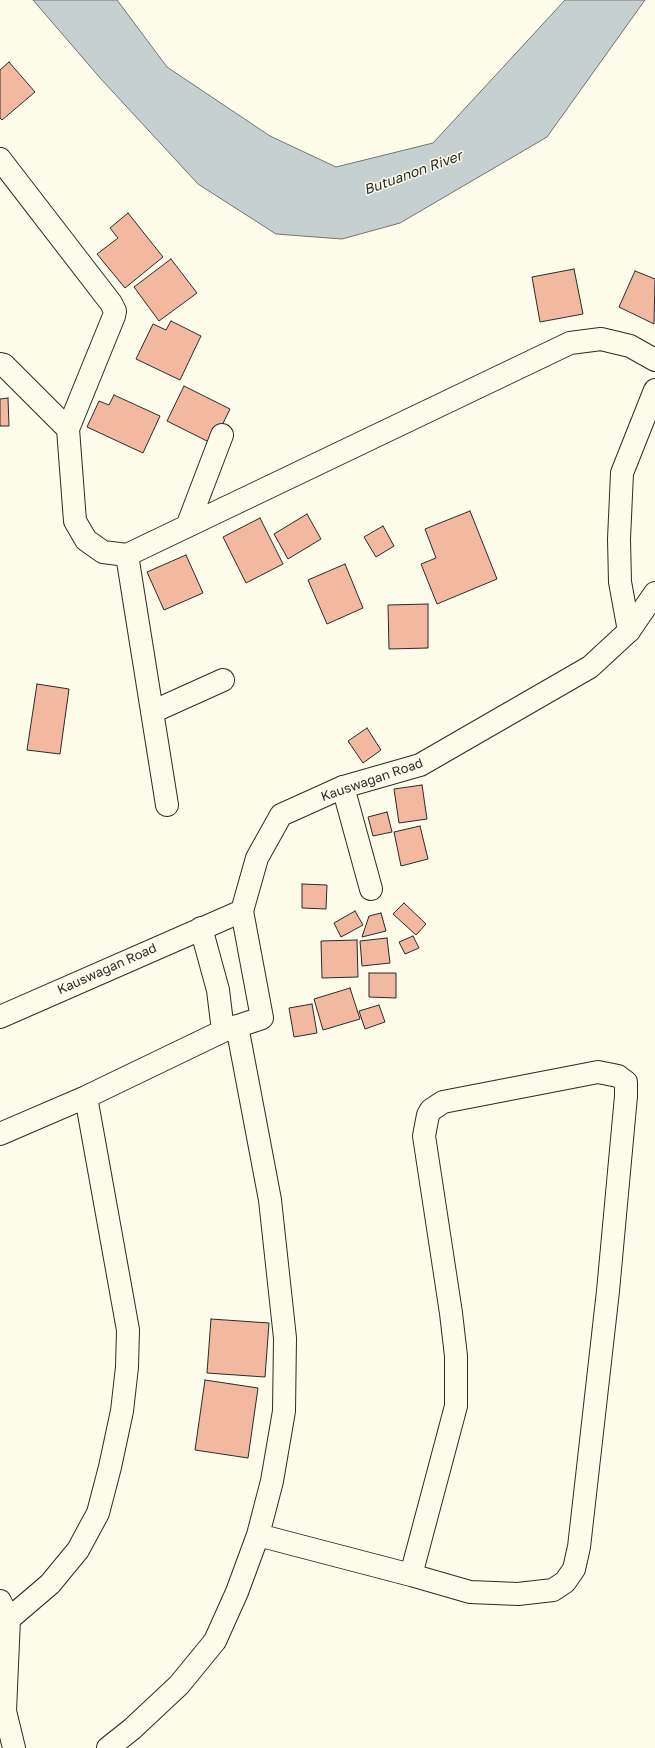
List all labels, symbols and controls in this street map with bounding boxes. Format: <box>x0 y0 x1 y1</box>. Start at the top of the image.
water label: Butuanon River <box>362 147 464 199</box>
street label: Kauswagan Road <box>319 755 425 805</box>
street label: Kauswagan Road <box>55 940 159 998</box>

